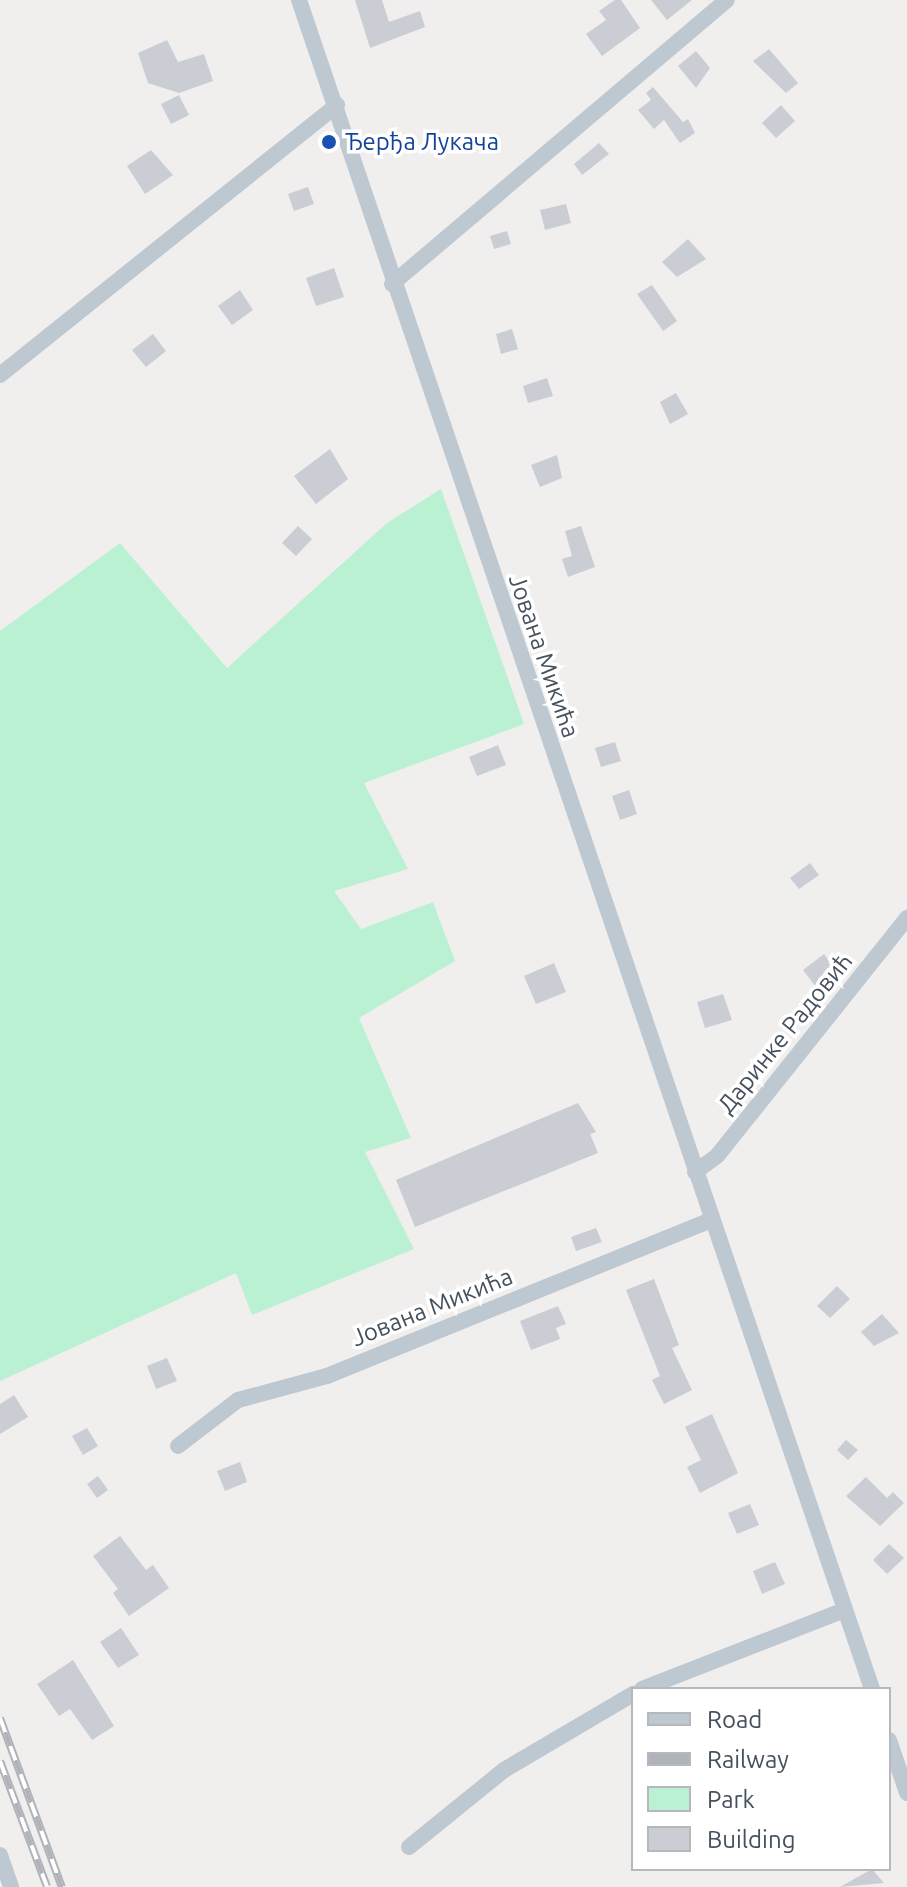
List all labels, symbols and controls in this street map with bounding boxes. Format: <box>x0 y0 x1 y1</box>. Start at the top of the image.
place label: Ђерђа Лукача <box>345 128 499 156</box>
marker: Ђерђа Лукача <box>320 133 338 151</box>
street label: Јована Микића <box>503 570 585 742</box>
street label: Даринке Радовић <box>712 947 858 1119</box>
street label: Јована Микића <box>347 1262 517 1352</box>
legend <box>631 1687 891 1871</box>
text: Road <box>707 1706 762 1733</box>
text: Railway <box>707 1746 789 1773</box>
text: Park <box>707 1786 755 1813</box>
text: Building <box>707 1826 795 1853</box>

